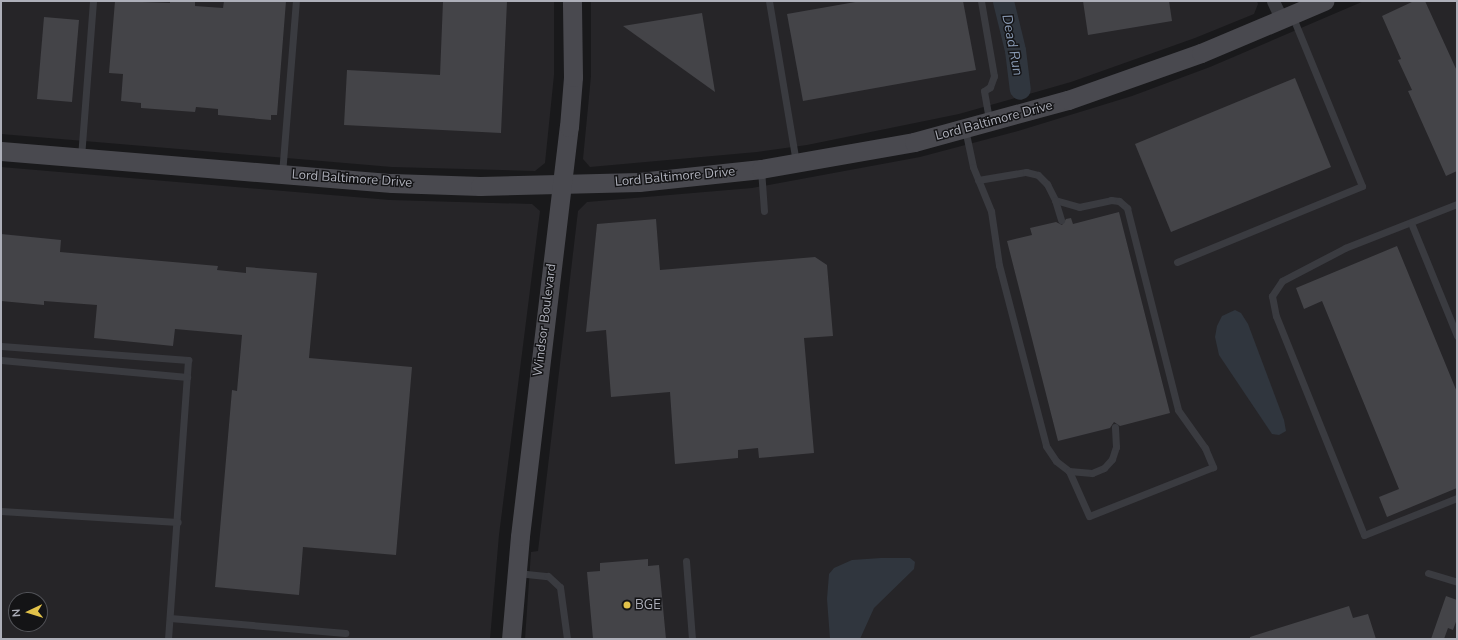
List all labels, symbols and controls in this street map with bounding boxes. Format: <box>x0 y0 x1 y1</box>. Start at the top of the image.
water label: Dead Run <box>998 13 1026 77</box>
street label: Lord Baltimore Drive <box>934 98 1054 144</box>
street label: Lord Baltimore Drive <box>614 164 736 190</box>
street label: Lord Baltimore Drive <box>291 167 413 191</box>
street label: Windsor Boulevard <box>530 263 560 377</box>
north arrow <box>8 592 48 632</box>
place label: BGE <box>635 597 661 613</box>
marker: BGE <box>622 600 632 610</box>
text: N <box>9 608 24 617</box>

